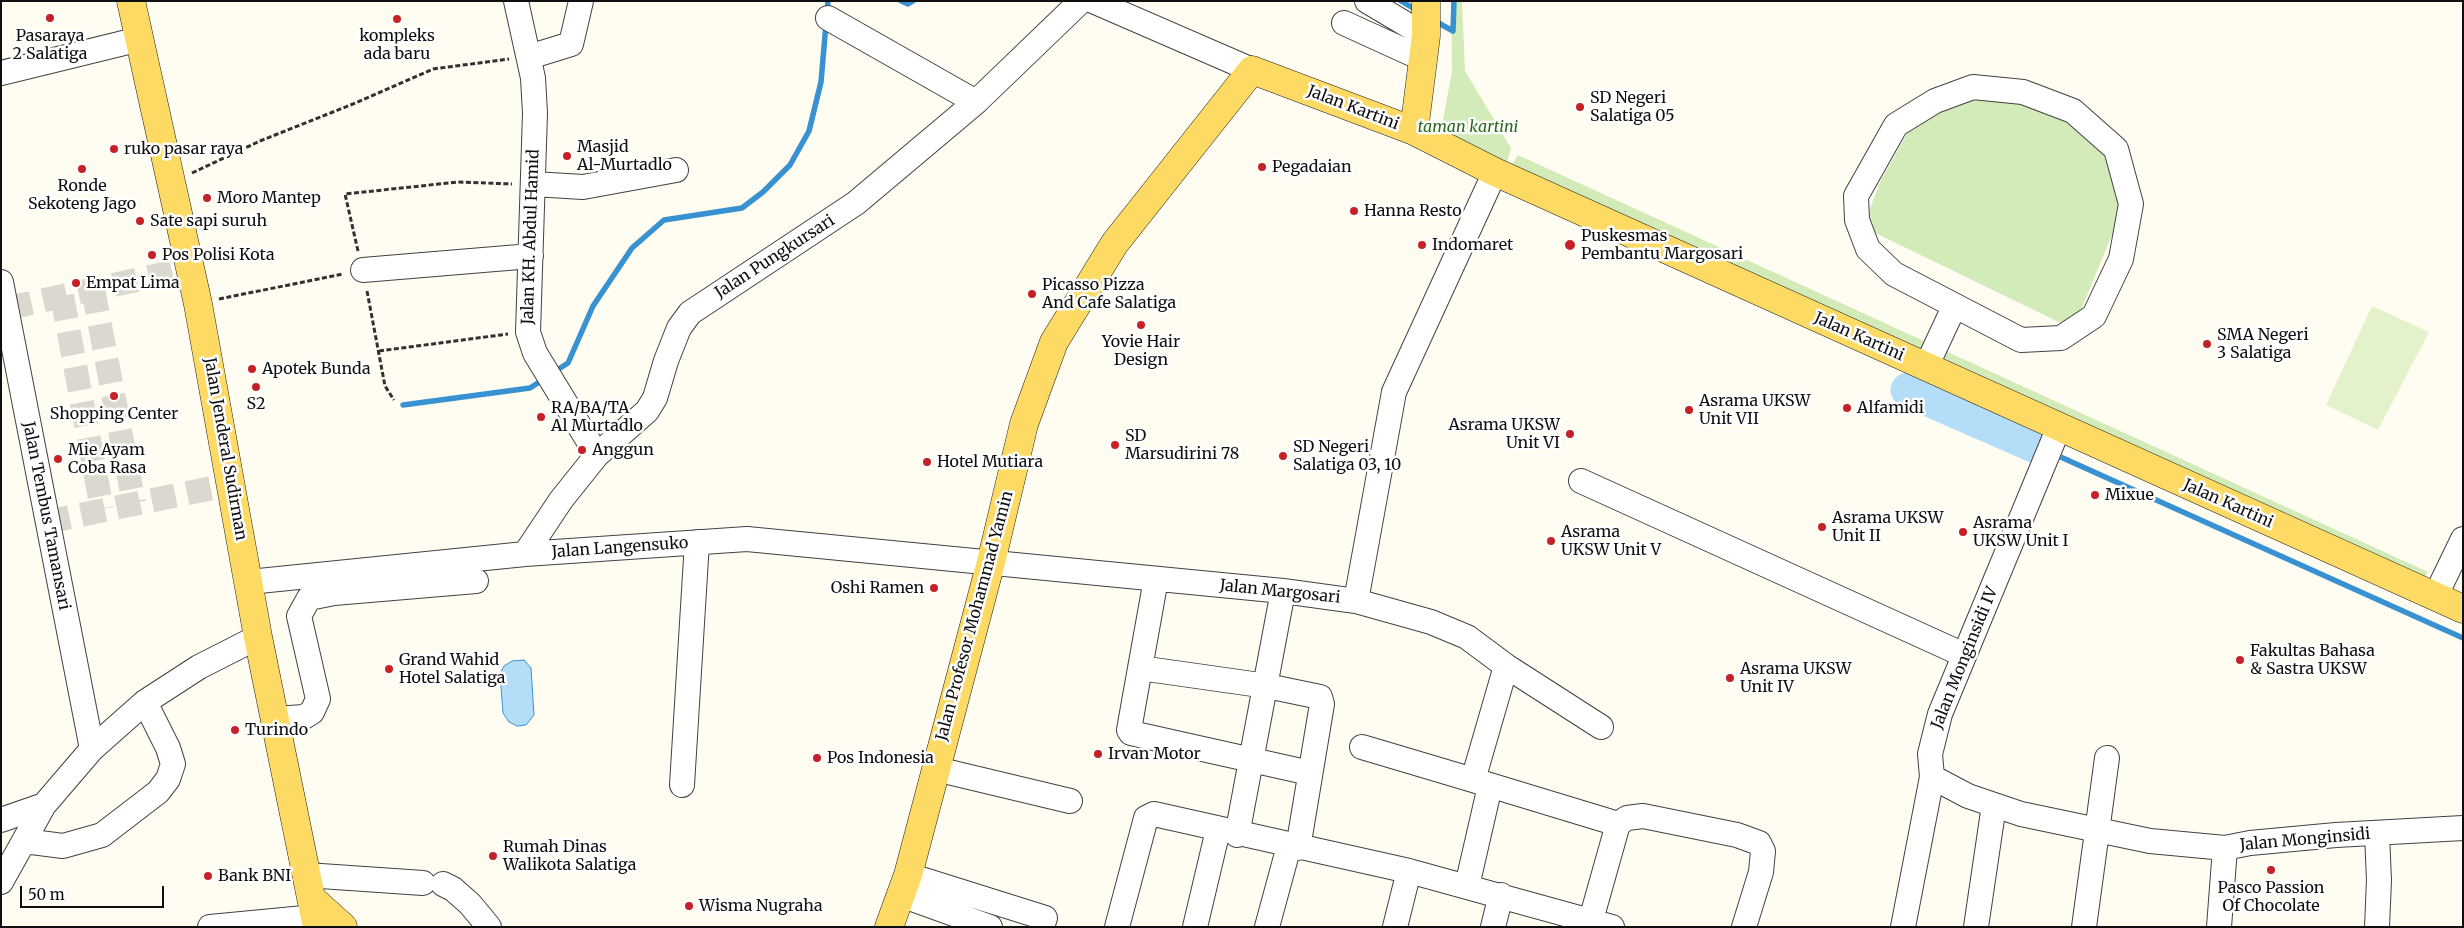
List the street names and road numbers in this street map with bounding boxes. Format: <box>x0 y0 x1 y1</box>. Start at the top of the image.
street label: Jalan Kartini <box>1304 82 1402 134</box>
street label: Jalan KH. Abdul Hamid <box>518 149 544 325</box>
street label: Jalan Pungkursari <box>712 211 838 303</box>
street label: Jalan Kartini <box>1811 309 1907 365</box>
street label: Jalan Jenderal Sudirman <box>199 356 251 542</box>
street label: Jalan Tembus Tamansari <box>18 420 74 612</box>
street label: Jalan Kartini <box>2180 476 2276 532</box>
street label: Jalan Profesor Mohammad Yamin <box>932 489 1018 743</box>
street label: Jalan Langensuko <box>551 534 689 562</box>
street label: Jalan Margosari <box>1219 576 1341 608</box>
street label: Jalan Monginsidi IV <box>1928 584 2002 732</box>
street label: Jalan Monginsidi <box>2239 825 2371 855</box>

